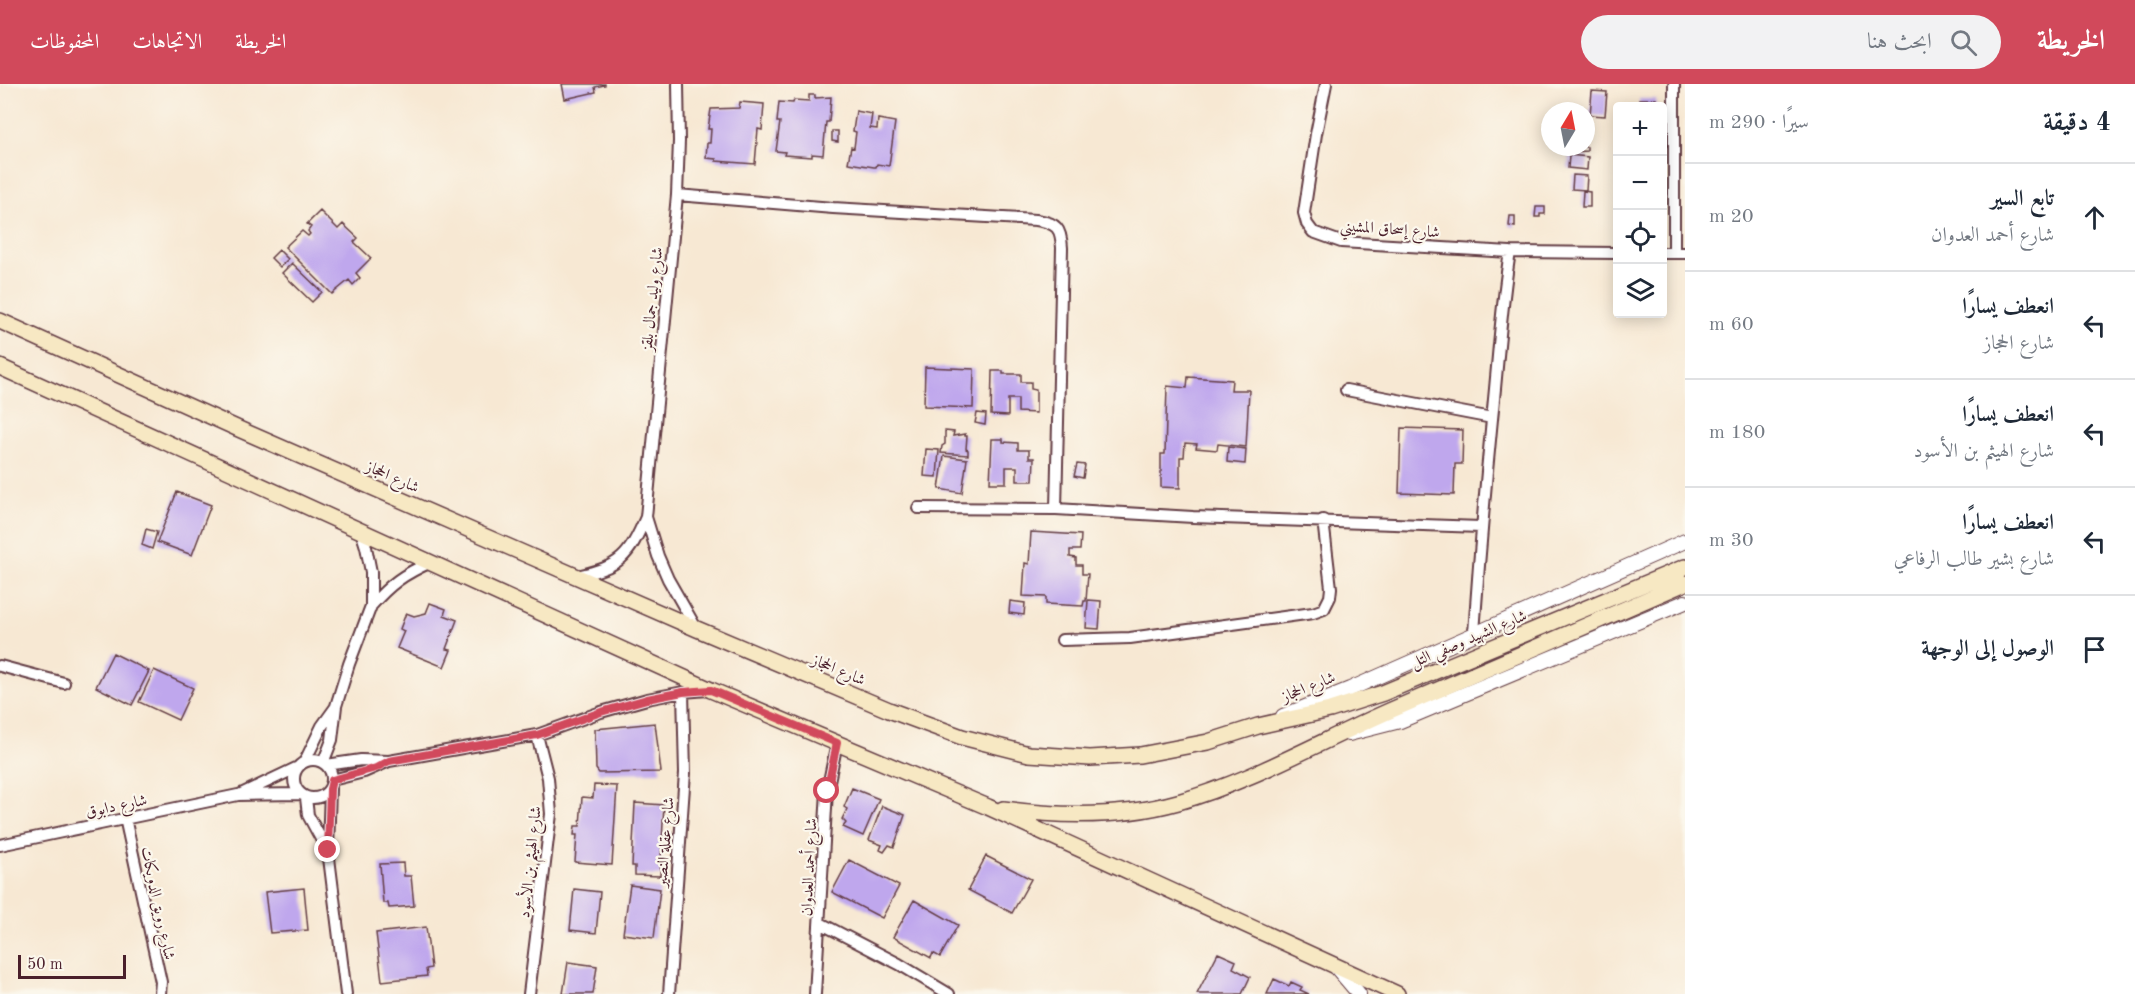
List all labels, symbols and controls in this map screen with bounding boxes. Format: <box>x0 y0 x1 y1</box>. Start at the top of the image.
search box <box>1581 15 2001 69</box>
icon: search <box>1947 26 1980 59</box>
text: الخريطة <box>2037 28 2105 56</box>
text: ابحث هنا <box>1867 31 1932 53</box>
text: المحفوظات <box>30 32 99 53</box>
text: الاتجاهات <box>132 32 202 53</box>
text: الخريطة <box>235 32 286 53</box>
north arrow <box>1541 102 1595 156</box>
map controls <box>1613 102 1667 318</box>
button: + <box>1613 102 1667 156</box>
text: 4 دقيقة <box>2043 110 2111 136</box>
text: سيرًا · 290 m <box>1709 113 1809 133</box>
button: − <box>1613 156 1667 210</box>
text: تابع السير <box>1990 188 2054 210</box>
icon: ahead <box>2078 201 2111 234</box>
text: 20 m <box>1709 207 1754 227</box>
button: locate <box>1613 210 1667 264</box>
street label: شارع إسحاق المشيني <box>1339 219 1440 247</box>
text: شارع أحمد العدوان <box>1931 226 2054 246</box>
street label: شارع وليد جمال بلقز <box>639 246 670 354</box>
button: layers <box>1613 264 1667 318</box>
text: انعطف يسارًا <box>1962 296 2054 318</box>
icon: left <box>2078 309 2111 342</box>
text: 60 m <box>1709 315 1754 335</box>
text: شارع الحجاز <box>1983 334 2054 354</box>
text: انعطف يسارًا <box>1962 404 2054 426</box>
icon: left <box>2078 417 2111 450</box>
text: 180 m <box>1709 423 1765 443</box>
text: شارع الهيثم بن الأسود <box>1913 442 2054 462</box>
street label: شارع الحجاز <box>360 457 422 500</box>
text: انعطف يسارًا <box>1962 512 2054 534</box>
icon: left <box>2078 525 2111 558</box>
text: 30 m <box>1709 531 1754 551</box>
text: شارع بشير طالب الرفاعي <box>1894 550 2054 570</box>
street label: شارع الشهيد وصفي التل <box>1408 608 1532 677</box>
icon: arrive <box>2078 633 2111 666</box>
text: الوصول إلى الوجهة <box>1921 638 2054 660</box>
street label: شارع الحجاز <box>806 651 868 693</box>
street label: شارع الحجاز <box>1277 669 1339 710</box>
route start <box>813 777 839 803</box>
street label: شارع دابوق <box>84 793 149 825</box>
street label: شارع عقلة النصير <box>654 796 682 890</box>
street label: شارع الهيثم بن الأسود <box>512 805 552 920</box>
street label: شارع أحمد العدوان <box>794 817 825 917</box>
route end <box>314 836 340 862</box>
street label: شارع رويق الدويكات <box>133 845 179 962</box>
scale bar <box>18 952 126 980</box>
text: 50 m <box>27 957 63 973</box>

